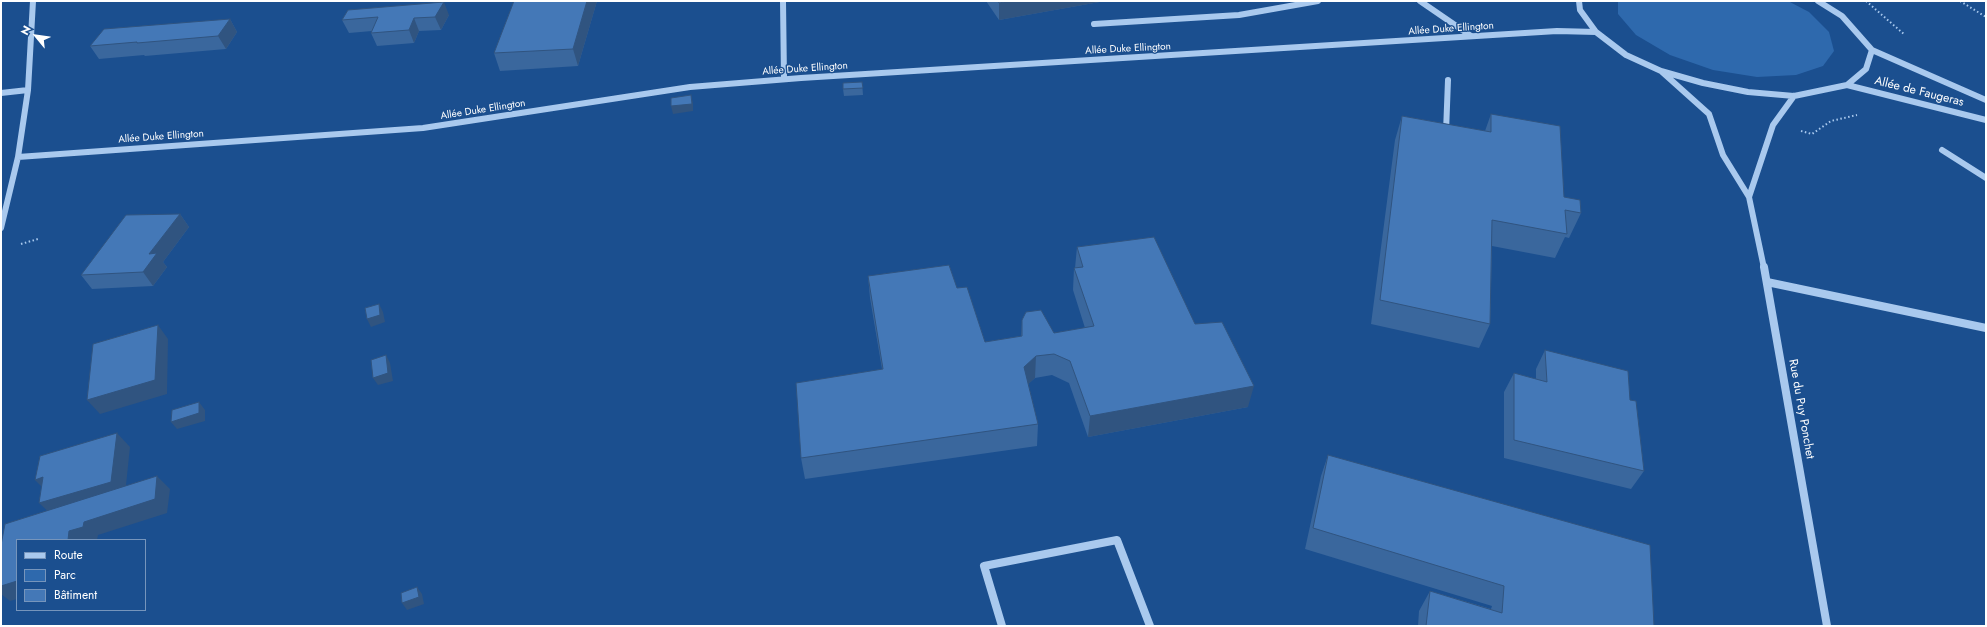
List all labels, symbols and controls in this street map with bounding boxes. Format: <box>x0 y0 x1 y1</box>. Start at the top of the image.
north arrow <box>16 16 56 56</box>
street label: Allée Duke Ellington <box>1408 20 1494 38</box>
text: N <box>16 22 35 38</box>
street label: Allée Duke Ellington <box>1085 41 1171 57</box>
street label: Allée Duke Ellington <box>762 60 848 78</box>
street label: Allée de Faugeras <box>1873 74 1965 110</box>
street label: Allée Duke Ellington <box>440 97 526 123</box>
street label: Allée Duke Ellington <box>118 128 204 146</box>
street label: Rue du Puy Ponchet <box>1785 358 1817 460</box>
legend <box>16 539 146 611</box>
text: Route <box>54 546 83 564</box>
text: Parc <box>54 566 76 584</box>
text: Bâtiment <box>54 586 97 604</box>

